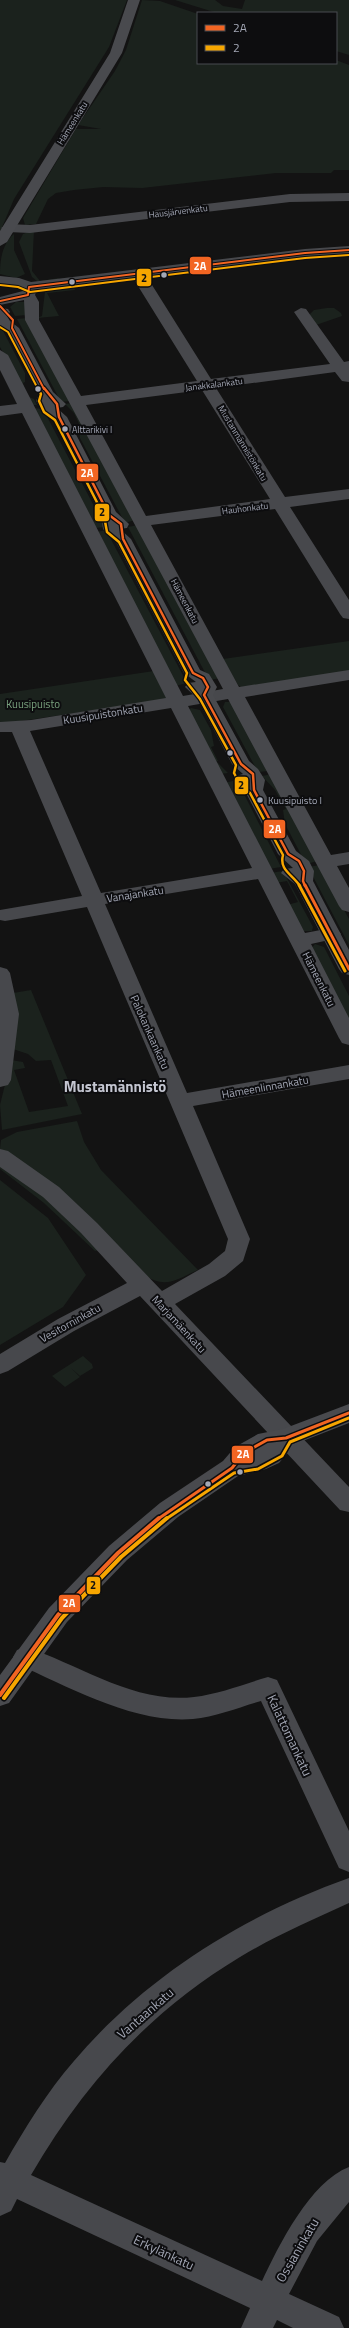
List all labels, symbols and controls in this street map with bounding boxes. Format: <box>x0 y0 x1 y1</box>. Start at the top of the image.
legend <box>197 12 337 64</box>
text: 2A <box>233 18 247 37</box>
text: 2 <box>233 38 240 57</box>
street label: Hämeenkatu <box>54 99 91 147</box>
street label: Hausjärvenkatu <box>148 201 209 221</box>
line badge: 2A <box>189 256 212 275</box>
text: 2A <box>194 258 207 274</box>
line badge: 2 <box>136 268 152 287</box>
text: 2 <box>141 270 147 286</box>
unlabelled marker <box>159 270 169 280</box>
unlabelled marker <box>67 277 77 287</box>
street label: Janakkalankatu <box>185 374 244 394</box>
unlabelled marker <box>33 384 43 394</box>
street label: Mustanmännistönkatu <box>215 403 271 484</box>
place label: Alttarikivi I <box>72 423 112 436</box>
marker: Alttarikivi I <box>60 424 70 434</box>
line badge: 2A <box>76 463 99 482</box>
text: 2A <box>81 465 94 481</box>
street label: Hauhonkatu <box>221 499 269 517</box>
line badge: 2 <box>94 503 110 522</box>
text: 2 <box>99 504 105 520</box>
street label: Hämeenkatu <box>168 576 202 626</box>
park label: Kuusipuisto <box>6 696 60 712</box>
street label: Kuusipuistonkatu <box>62 700 144 728</box>
unlabelled marker <box>225 748 235 758</box>
line badge: 2 <box>234 776 249 795</box>
text: 2 <box>238 777 244 793</box>
place label: Kuusipuisto I <box>268 793 322 808</box>
marker: Kuusipuisto I <box>255 795 265 805</box>
line badge: 2A <box>263 819 286 839</box>
text: 2A <box>269 821 282 837</box>
street label: Vanajankatu <box>105 882 165 906</box>
street label: Hämeenkatu <box>298 949 340 1009</box>
street label: Palokankaankatu <box>127 992 174 1072</box>
street label: Hämeenlinnankatu <box>220 1071 310 1102</box>
district label: Mustamännistö <box>64 1075 166 1098</box>
street label: Marjamäenkatu <box>148 1292 210 1356</box>
street label: Vesitorninkatu <box>37 1300 103 1346</box>
line badge: 2A <box>231 1445 254 1464</box>
text: 2A <box>237 1446 250 1462</box>
unlabelled marker <box>235 1467 245 1477</box>
unlabelled marker <box>203 1479 213 1489</box>
line badge: 2 <box>86 1576 101 1595</box>
text: 2 <box>90 1577 96 1593</box>
line badge: 2A <box>58 1594 81 1613</box>
text: 2A <box>63 1595 76 1611</box>
street label: Kalattomankatu <box>262 1691 318 1779</box>
street label: Vantaankatu <box>112 1983 178 2043</box>
street label: Ossianinkatu <box>271 2214 323 2286</box>
street label: Erkylänkatu <box>130 2229 198 2275</box>

